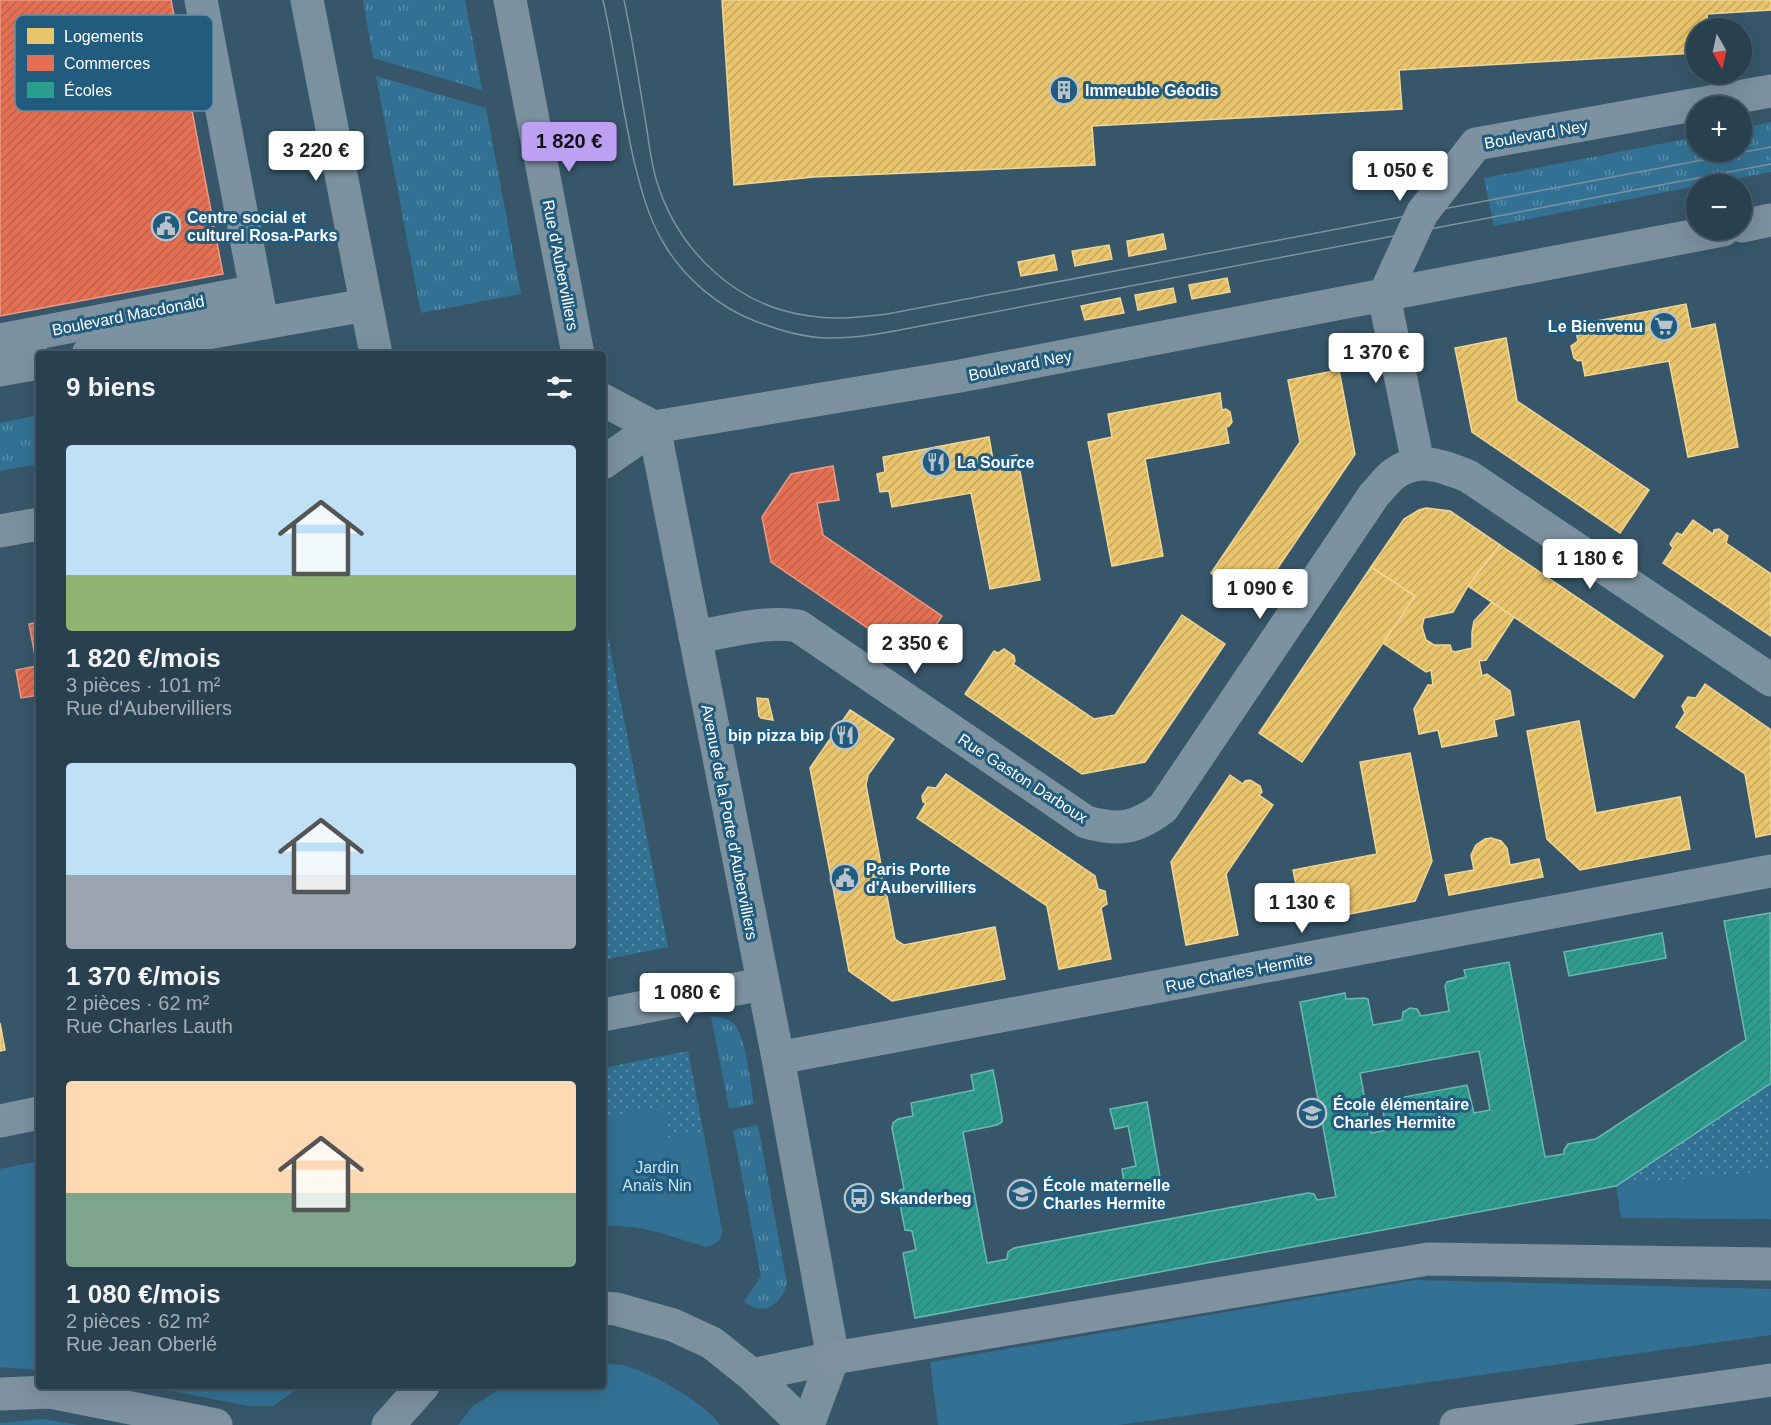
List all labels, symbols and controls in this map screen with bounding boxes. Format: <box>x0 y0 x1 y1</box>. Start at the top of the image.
legend <box>15 15 213 111</box>
north arrow <box>1686 18 1752 84</box>
map controls <box>1686 18 1752 240</box>
text: Logements <box>64 28 143 45</box>
text: Commerces <box>64 55 150 72</box>
building icon: Immeuble Géodis <box>1048 74 1080 106</box>
text: Écoles <box>64 81 112 99</box>
place label: Immeuble Géodis <box>1085 82 1218 99</box>
button: + <box>1686 96 1752 162</box>
street label: Boulevard Ney <box>1483 117 1589 152</box>
pin: 1 820 € <box>514 122 624 173</box>
text: 1 820 € <box>536 130 602 152</box>
pin: 3 220 € <box>261 131 371 182</box>
text: 3 220 € <box>283 139 349 161</box>
pin: 1 050 € <box>1345 151 1455 202</box>
text: 1 050 € <box>1367 159 1433 181</box>
button: − <box>1686 174 1752 240</box>
street label: Rue d'Aubervilliers <box>539 198 582 332</box>
place label: Centre social et culturel Rosa-Parks <box>187 209 337 244</box>
public building icon: Centre social et culturel Rosa-Parks <box>150 210 182 242</box>
street label: Boulevard Macdonald <box>51 292 206 339</box>
supermarket icon: Le Bienvenu <box>1648 310 1680 342</box>
place label: Le Bienvenu <box>1548 318 1643 335</box>
pin: 1 370 € <box>1321 333 1431 384</box>
text: 1 370 € <box>1343 341 1409 363</box>
street label: Boulevard Ney <box>967 347 1073 384</box>
icon: filters <box>543 371 576 404</box>
text: 9 biens <box>66 372 156 402</box>
restaurant icon: La Source <box>920 446 952 478</box>
place label: La Source <box>957 454 1034 471</box>
icon: home <box>267 484 375 592</box>
pin: 1 180 € <box>1535 539 1645 590</box>
text: 1 180 € <box>1557 547 1623 569</box>
pin: 1 090 € <box>1205 569 1315 620</box>
text: 1 090 € <box>1227 577 1293 599</box>
pin: 2 350 € <box>860 624 970 675</box>
text: 2 350 € <box>882 632 948 654</box>
text: 1 820 €/mois <box>66 643 221 673</box>
text: 3 pièces · 101 m² <box>66 674 221 696</box>
text: Rue d'Aubervilliers <box>66 697 232 719</box>
street label: Avenue de la Porte d'Aubervilliers <box>698 703 761 941</box>
restaurant icon: bip pizza bip <box>829 719 861 751</box>
place label: bip pizza bip <box>728 727 824 744</box>
street label: Rue Gaston Darboux <box>955 730 1090 826</box>
icon: home <box>267 802 375 910</box>
place label: Paris Porte d'Aubervilliers <box>866 861 977 896</box>
public building icon: Paris Porte d'Aubervilliers <box>829 862 861 894</box>
pin: 1 130 € <box>1247 883 1357 934</box>
text: 1 130 € <box>1269 891 1335 913</box>
street label: Rue Charles Hermite <box>1164 950 1314 995</box>
text: 1 370 €/mois <box>66 961 221 991</box>
pin: 1 080 € <box>632 973 742 1024</box>
text: 1 080 € <box>654 981 720 1003</box>
text: 2 pièces · 62 m² <box>66 992 209 1014</box>
text: Rue Charles Lauth <box>66 1015 233 1037</box>
place label: École élémentaire Charles Hermite <box>1333 1095 1469 1131</box>
school or university icon: École élémentaire Charles Hermite <box>1296 1097 1328 1129</box>
icon: home <box>267 1120 375 1228</box>
park label: Jardin Anaïs Nin <box>622 1159 692 1194</box>
place label: École maternelle Charles Hermite <box>1043 1176 1170 1212</box>
school or university icon: École maternelle Charles Hermite <box>1006 1178 1038 1210</box>
bus stop icon: Skanderbeg <box>843 1182 875 1214</box>
place label: Skanderbeg <box>880 1190 972 1207</box>
text: 1 080 €/mois <box>66 1279 221 1309</box>
text: 2 pièces · 62 m² <box>66 1310 209 1332</box>
text: Rue Jean Oberlé <box>66 1333 217 1355</box>

